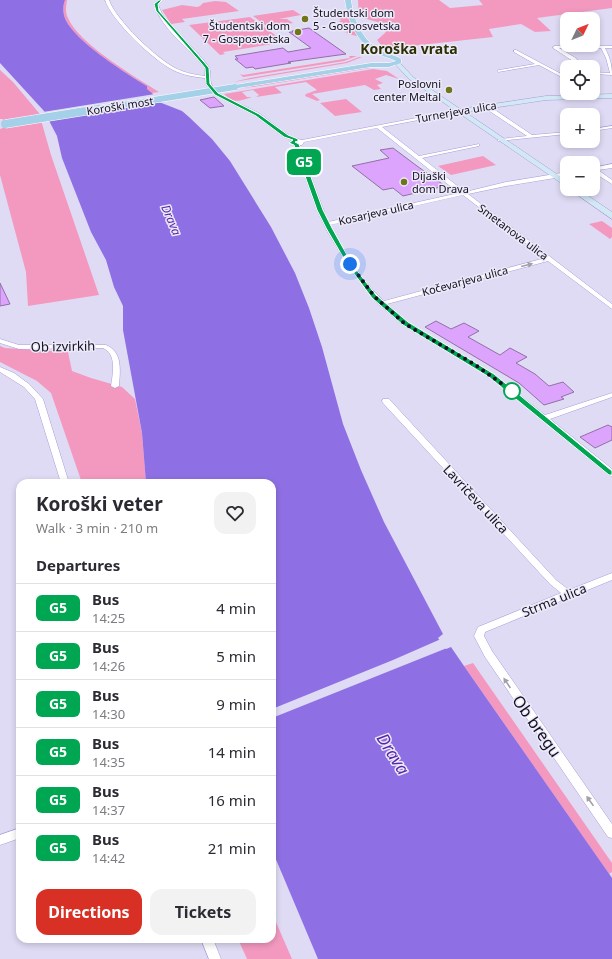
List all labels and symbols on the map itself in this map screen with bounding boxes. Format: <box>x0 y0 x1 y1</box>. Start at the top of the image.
place label: Študentski dom 5 - Gosposvetska <box>313 5 400 33</box>
north arrow <box>560 12 600 52</box>
marker: Študentski dom 5 - Gosposvetska <box>300 14 310 24</box>
place label: Študentski dom 7 - Gosposvetska <box>203 18 290 46</box>
marker: Študentski dom 7 - Gosposvetska <box>293 27 303 37</box>
district label: Koroška vrata <box>360 39 458 58</box>
place label: Poslovni center Meltal <box>373 76 441 104</box>
marker: Poslovni center Meltal <box>444 85 454 95</box>
street label: Koroški most <box>85 93 154 118</box>
street label: Turnerjeva ulica <box>414 97 498 126</box>
line badge: G5 <box>286 149 322 175</box>
place label: Dijaški dom Drava <box>412 168 469 196</box>
marker: Dijaški dom Drava <box>399 177 409 187</box>
street label: Kosarjeva ulica <box>337 197 415 228</box>
street label: Smetanova ulica <box>475 200 552 263</box>
water label: Drava <box>157 202 186 238</box>
your location <box>340 254 360 274</box>
one-way arrow <box>521 261 533 267</box>
street label: Kočevarjeva ulica <box>420 262 510 299</box>
street label: Ob izvirkih <box>31 336 95 356</box>
unlabelled marker <box>503 382 521 400</box>
street label: Lavričeva ulica <box>439 461 513 537</box>
street label: Strma ulica <box>519 579 589 621</box>
one-way arrow <box>503 678 511 688</box>
street label: Ob bregu <box>508 690 566 762</box>
water label: Drava <box>372 729 415 779</box>
one-way arrow <box>586 796 594 806</box>

